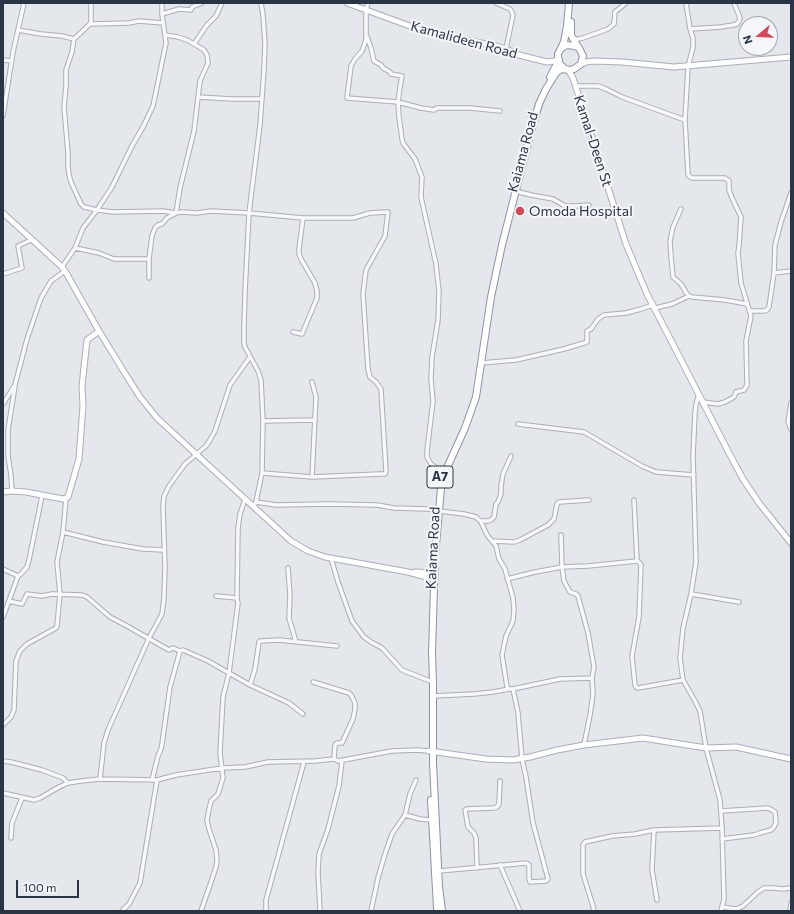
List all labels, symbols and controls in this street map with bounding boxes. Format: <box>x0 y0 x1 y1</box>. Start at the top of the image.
north arrow <box>738 16 778 56</box>
street label: Kamalideen Road <box>409 18 519 62</box>
text: N <box>740 34 755 46</box>
street label: Kamal-Deen St <box>570 93 616 189</box>
street label: Kaiama Road <box>504 110 542 194</box>
place label: Omoda Hospital <box>529 203 633 219</box>
marker: Omoda Hospital <box>514 205 526 217</box>
road number: A7 <box>427 466 453 488</box>
street label: Kaiama Road <box>422 506 444 590</box>
scale bar <box>18 872 81 898</box>
text: 100 m <box>23 880 57 894</box>

